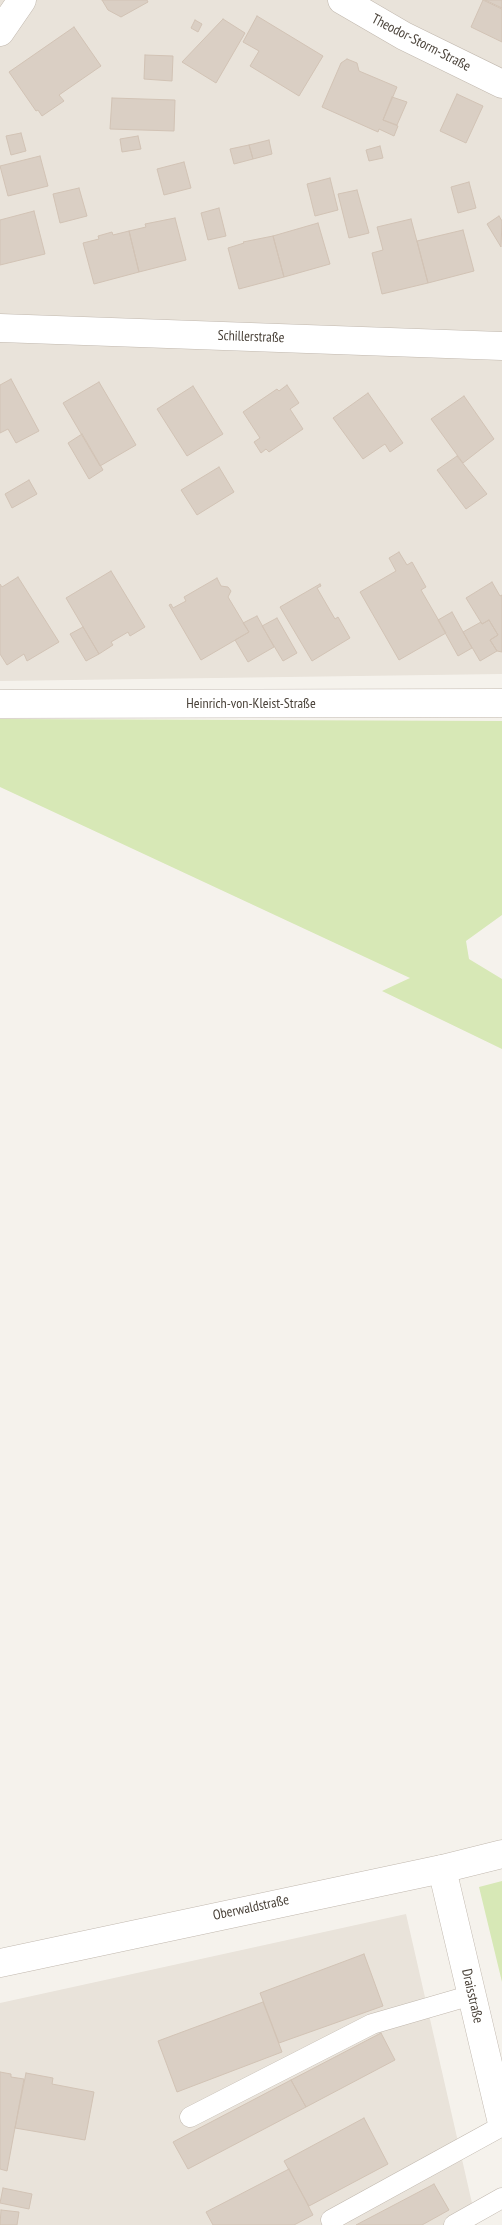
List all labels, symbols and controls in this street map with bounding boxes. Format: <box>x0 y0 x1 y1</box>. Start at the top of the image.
street label: Theodor-Storm-Straße <box>369 11 473 75</box>
street label: Schillerstraße <box>217 327 285 347</box>
street label: Heinrich-von-Kleist-Straße <box>186 696 316 712</box>
street label: Oberwaldstraße <box>211 1892 291 1924</box>
street label: Draisstraße <box>458 1967 486 2025</box>

